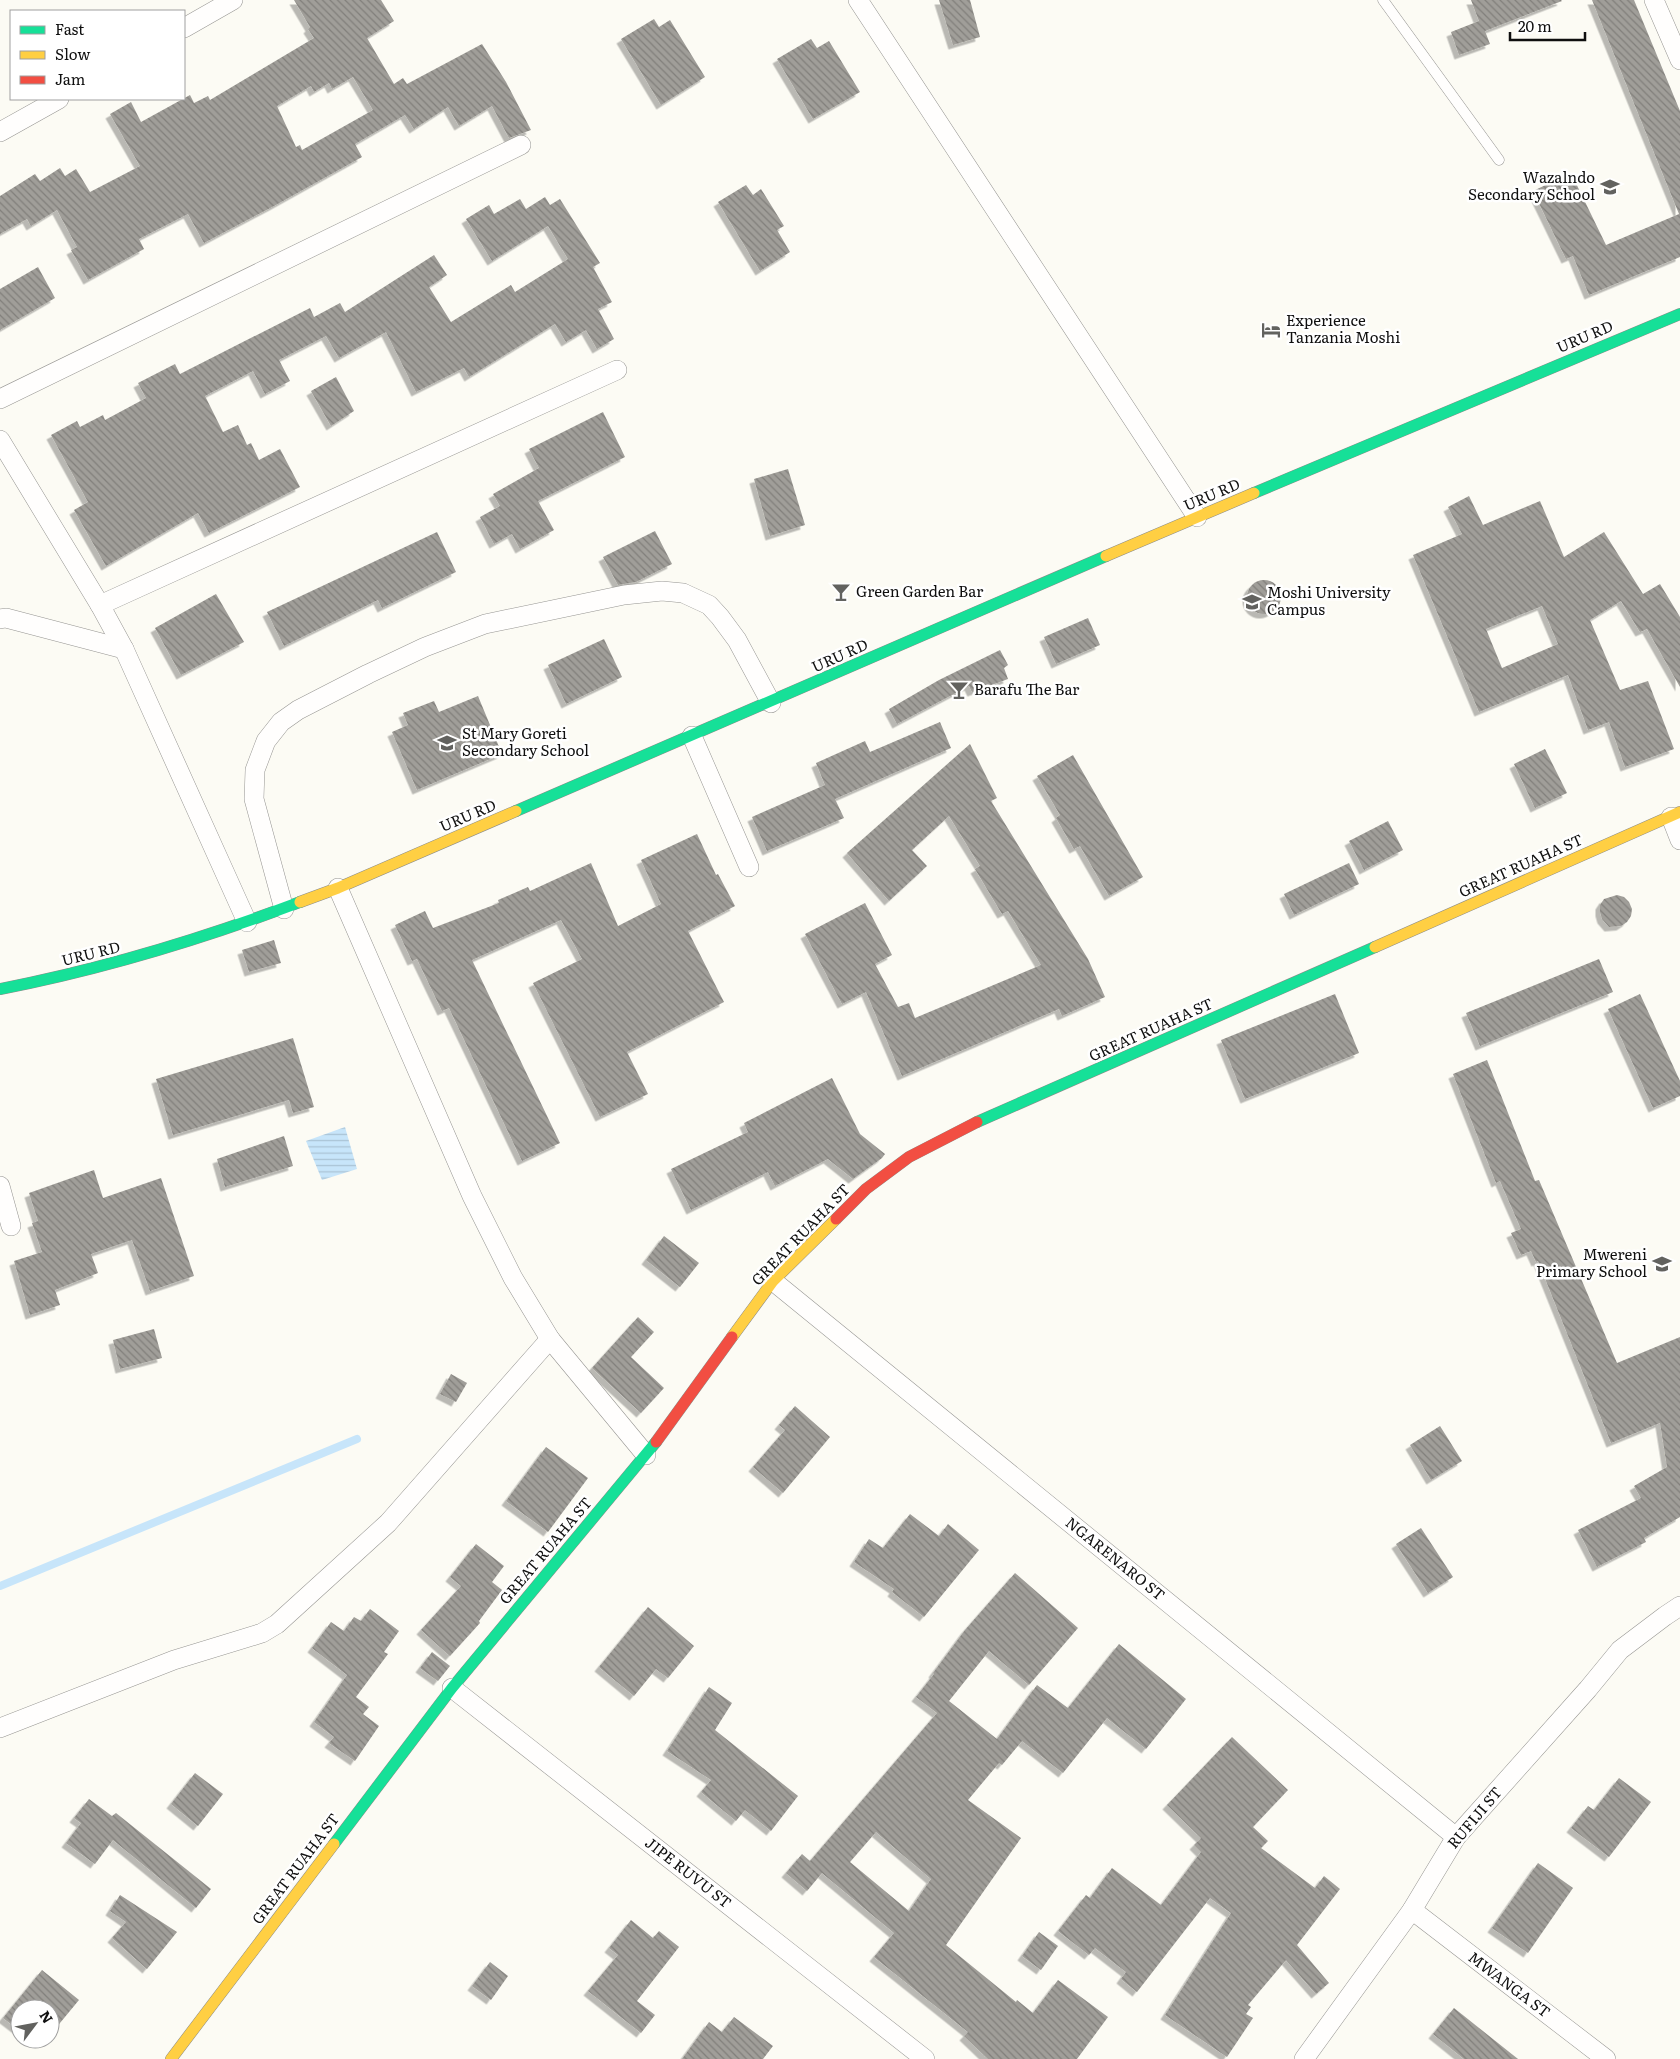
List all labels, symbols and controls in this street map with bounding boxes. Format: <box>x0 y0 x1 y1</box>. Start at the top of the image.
legend <box>10 10 185 100</box>
scale bar <box>1510 10 1585 42</box>
text: 20 m <box>1518 14 1552 37</box>
text: Fast <box>55 17 84 40</box>
text: Slow <box>55 42 90 65</box>
text: Jam <box>55 67 86 90</box>
place label: Wazalndo Secondary School <box>1468 165 1595 205</box>
school or university icon: Wazalndo Secondary School <box>1599 176 1621 198</box>
place label: Experience Tanzania Moshi <box>1286 308 1400 348</box>
street label: URU RD <box>1552 313 1616 358</box>
hotel icon: Experience Tanzania Moshi <box>1260 319 1282 341</box>
street label: URU RD <box>1179 471 1243 516</box>
place label: Green Garden Bar <box>856 579 983 602</box>
place label: Moshi University Campus <box>1267 580 1391 620</box>
bar icon: Green Garden Bar <box>830 581 852 603</box>
school or university icon: Moshi University Campus <box>1241 591 1263 613</box>
street label: URU RD <box>807 632 871 677</box>
place label: Barafu The Bar <box>974 677 1079 700</box>
bar icon: Barafu The Bar <box>948 679 970 701</box>
place label: St Mary Goreti Secondary School <box>462 721 589 761</box>
school or university icon: St Mary Goreti Secondary School <box>436 732 458 754</box>
street label: URU RD <box>435 792 499 837</box>
street label: GREAT RUAHA ST <box>1455 827 1586 902</box>
street label: URU RD <box>59 934 122 971</box>
street label: GREAT RUAHA ST <box>1085 991 1216 1066</box>
street label: GREAT RUAHA ST <box>745 1178 855 1290</box>
place label: Mwereni Primary School <box>1536 1242 1647 1282</box>
school or university icon: Mwereni Primary School <box>1651 1253 1673 1275</box>
street label: GREAT RUAHA ST <box>493 1491 597 1609</box>
street label: NGARENARO ST <box>1061 1510 1171 1605</box>
street label: RUFIJI ST <box>1441 1781 1507 1853</box>
street label: GREAT RUAHA ST <box>245 1808 344 1928</box>
street label: JIPE RUVU ST <box>641 1831 737 1913</box>
street label: MWANGA ST <box>1464 1945 1556 2022</box>
north arrow <box>10 1999 60 2049</box>
text: N <box>35 2006 59 2027</box>

